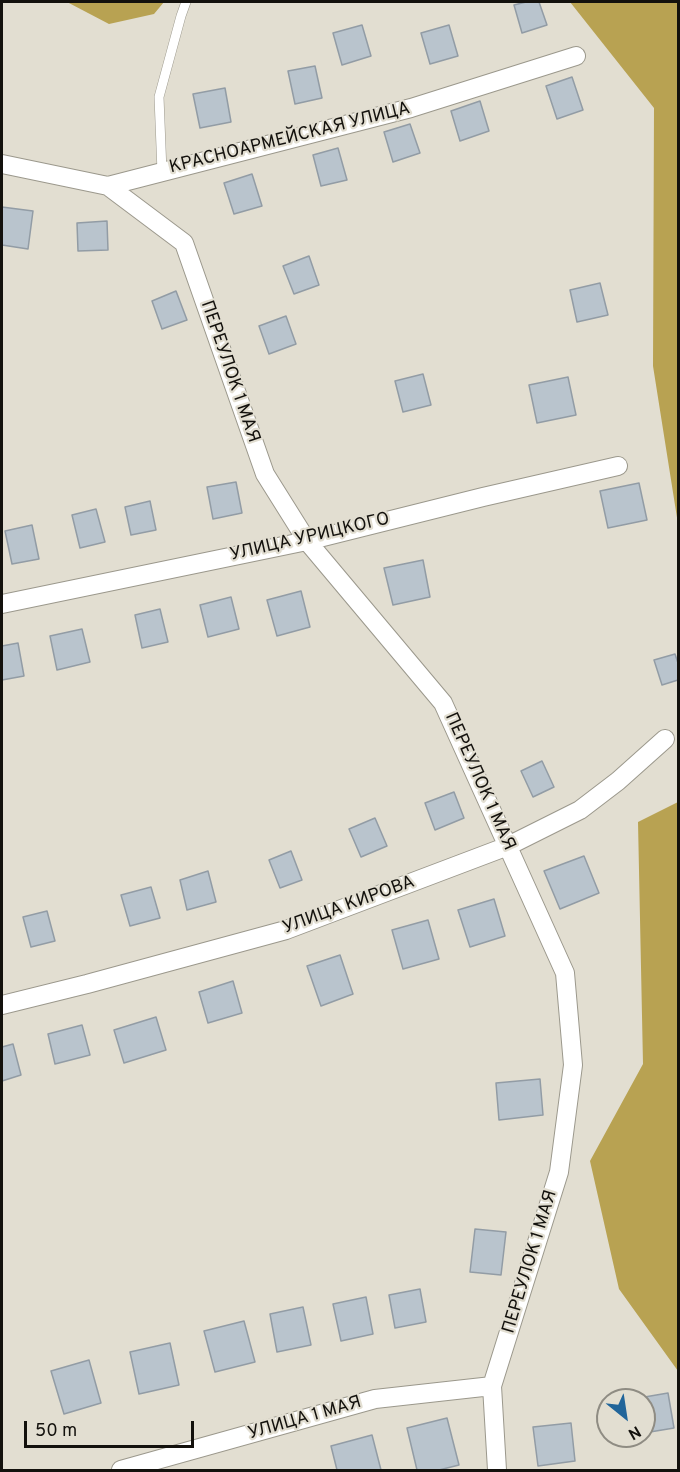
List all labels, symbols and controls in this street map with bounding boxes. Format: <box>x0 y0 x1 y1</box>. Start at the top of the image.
street label: КРАСНОАРМЕЙСКАЯ УЛИЦА <box>167 99 413 179</box>
street label: ПЕРЕУЛОК 1 МАЯ <box>195 298 263 446</box>
street label: УЛИЦА УРИЦКОГО <box>228 509 392 567</box>
street label: ПЕРЕУЛОК 1 МАЯ <box>439 710 519 854</box>
street label: УЛИЦА КИРОВА <box>280 872 418 940</box>
street label: ПЕРЕУЛОК 1 МАЯ <box>499 1188 563 1336</box>
north arrow <box>596 1388 656 1448</box>
street label: УЛИЦА 1 МАЯ <box>246 1393 364 1445</box>
scale bar <box>27 1409 196 1447</box>
text: 50 m <box>35 1420 77 1443</box>
text: N <box>624 1420 644 1443</box>

